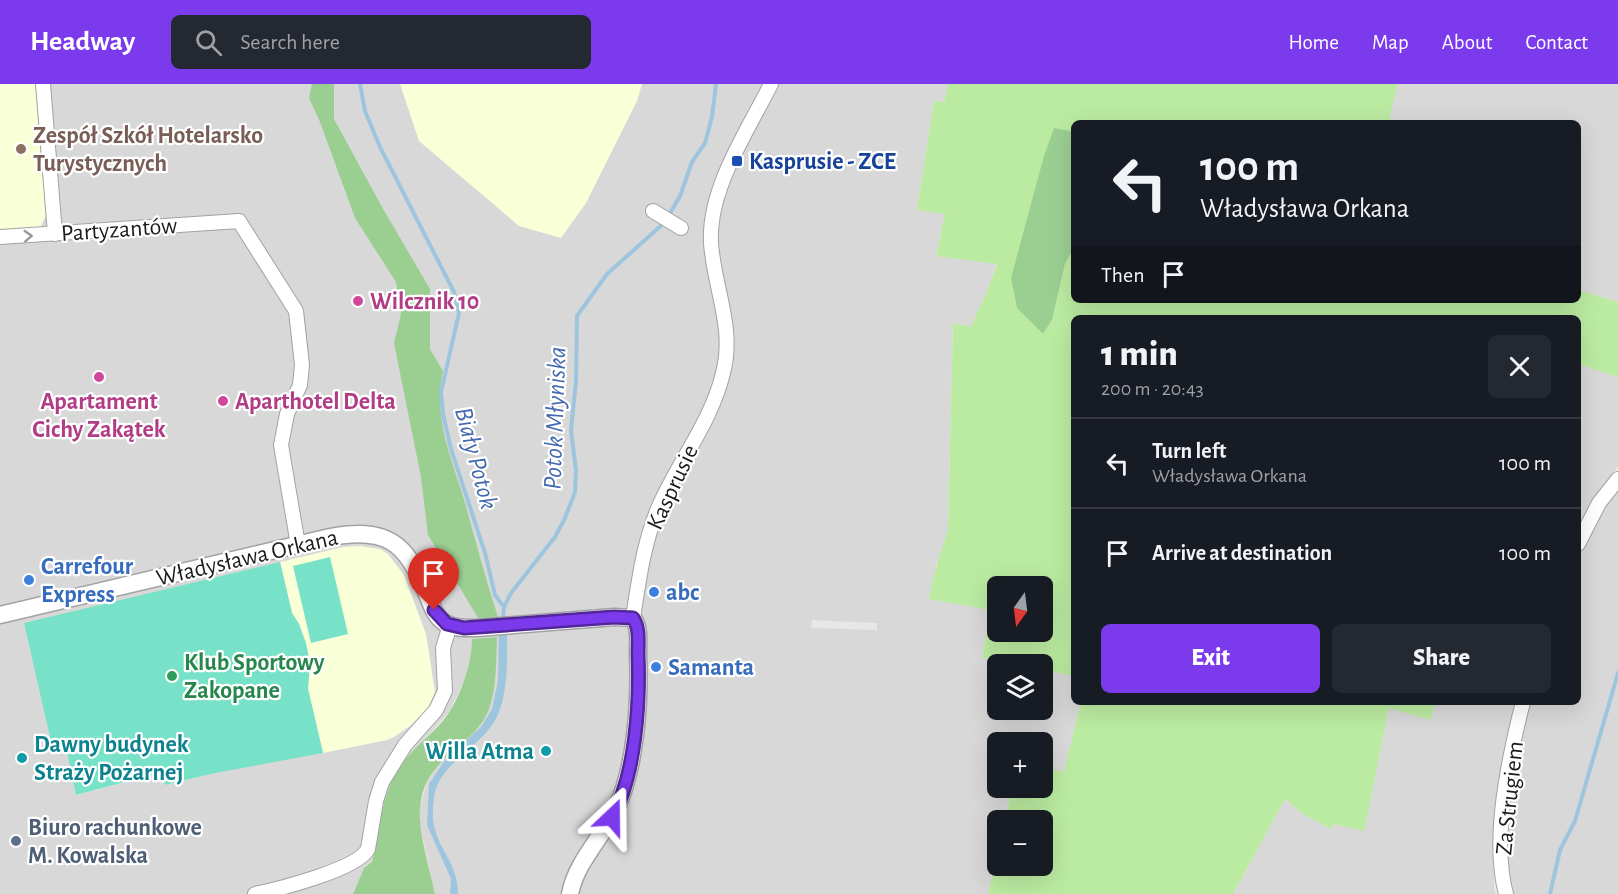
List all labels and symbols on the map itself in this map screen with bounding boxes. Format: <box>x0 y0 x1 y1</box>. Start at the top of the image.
place label: Zespół Szkół Hotelarsko Turystycznych <box>33 124 263 176</box>
marker: Zespół Szkół Hotelarsko Turystycznych <box>14 142 28 156</box>
place label: Kasprusie - ZCE <box>749 150 896 174</box>
marker: Kasprusie - ZCE <box>730 154 744 168</box>
street label: Partyzantów <box>60 214 178 246</box>
one-way arrow <box>23 229 32 242</box>
place label: Wilcznik 10 <box>370 290 479 314</box>
marker: Wilcznik 10 <box>351 294 365 308</box>
water label: Potok Młyniska <box>540 346 570 490</box>
marker: Apartament Cichy Zakątek <box>92 370 106 384</box>
place label: Apartament Cichy Zakątek <box>32 390 166 442</box>
place label: Aparthotel Delta <box>235 390 396 414</box>
marker: Aparthotel Delta <box>216 394 230 408</box>
water label: Biały Potok <box>450 404 502 512</box>
street label: Kasprusie <box>643 441 703 534</box>
street label: Władysława Orkana <box>154 525 341 591</box>
pin <box>408 548 459 610</box>
place label: Carrefour Express <box>41 555 134 607</box>
marker: Carrefour Express <box>22 573 36 587</box>
north arrow <box>987 576 1053 642</box>
place label: abc <box>666 581 699 605</box>
marker: abc <box>647 585 661 599</box>
place label: Klub Sportowy Zakopane <box>184 651 325 703</box>
place label: Samanta <box>668 656 754 680</box>
marker: Samanta <box>649 660 663 674</box>
marker: Klub Sportowy Zakopane <box>165 669 179 683</box>
place label: Dawny budynek Straży Pożarnej <box>34 733 189 785</box>
place label: Willa Atma <box>425 740 534 764</box>
street label: Za Strugiem <box>1492 740 1528 856</box>
marker: Willa Atma <box>539 744 553 758</box>
marker: Dawny budynek Straży Pożarnej <box>15 751 29 765</box>
position arrow <box>580 785 644 849</box>
place label: Biuro rachunkowe M. Kowalska <box>28 816 202 868</box>
marker: Biuro rachunkowe M. Kowalska <box>9 834 23 848</box>

